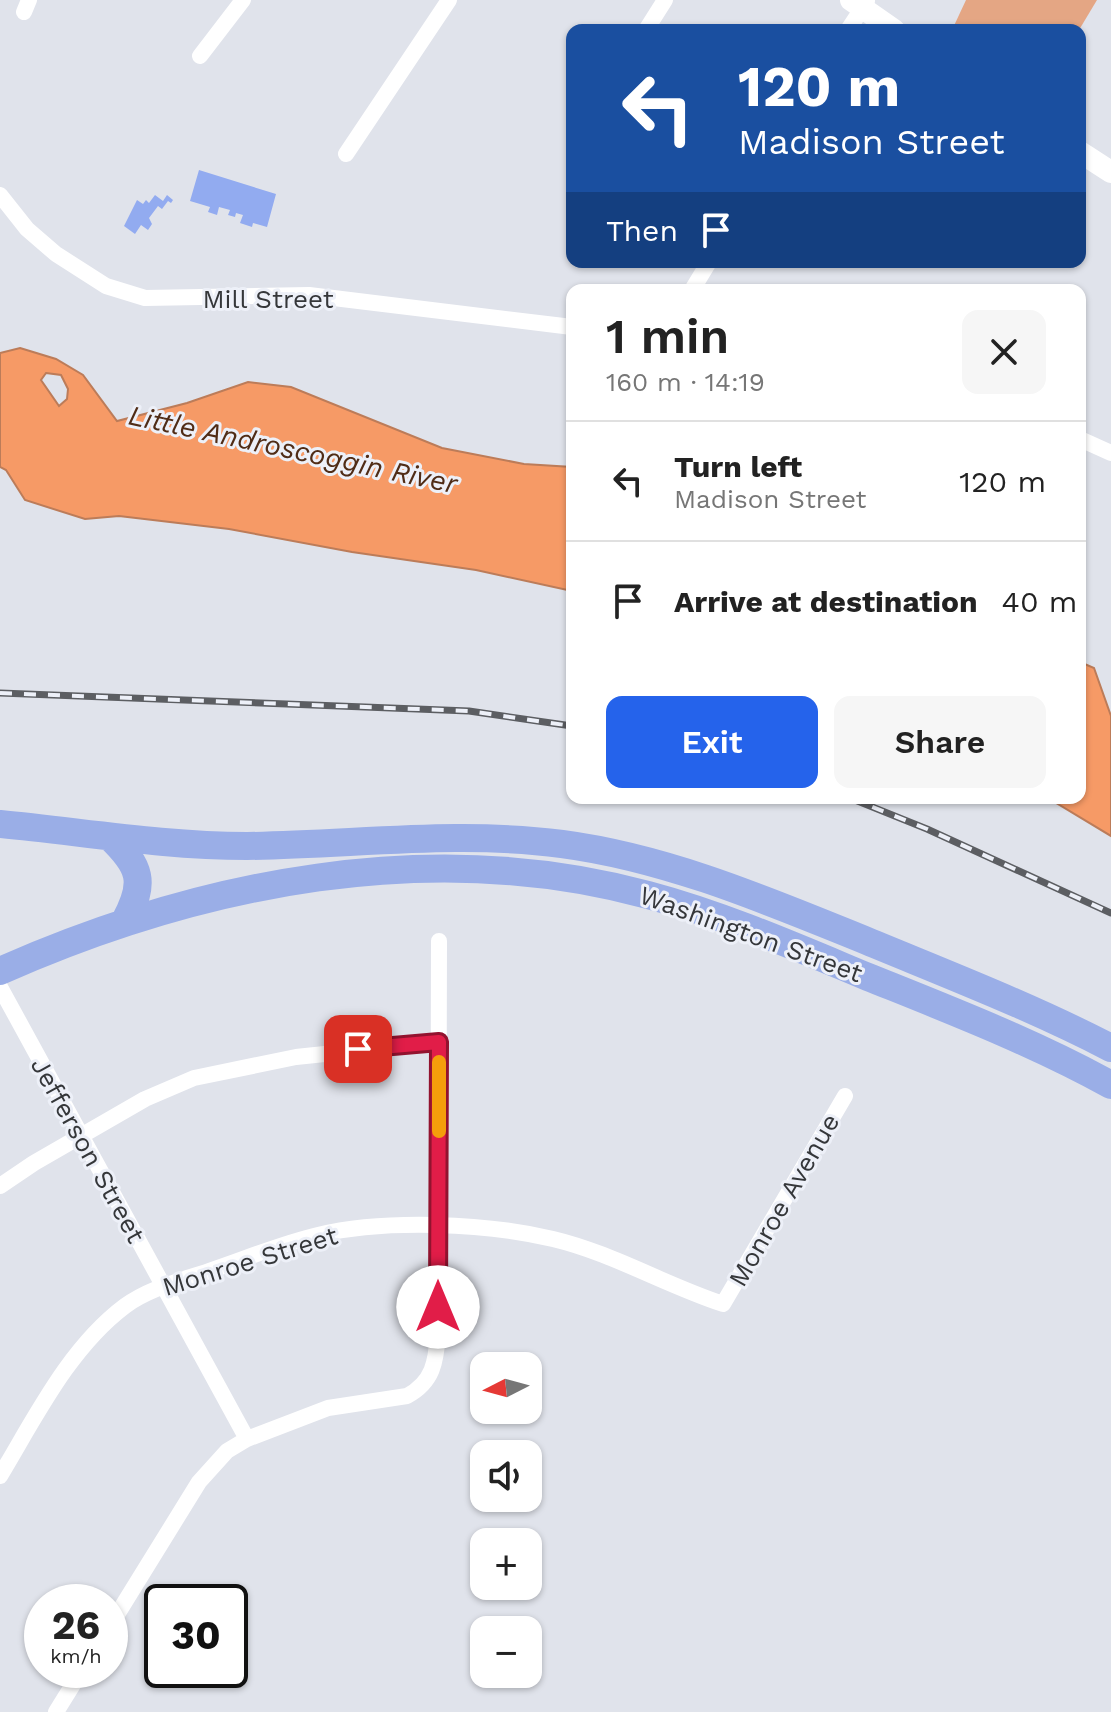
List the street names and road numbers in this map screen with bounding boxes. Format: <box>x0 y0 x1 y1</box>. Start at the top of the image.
street label: Mill Street <box>202 284 334 314</box>
street label: Washington Street <box>635 880 867 988</box>
street label: Jefferson Street <box>25 1052 151 1248</box>
street label: Monroe Avenue <box>722 1108 846 1292</box>
street label: Monroe Street <box>159 1220 341 1302</box>

